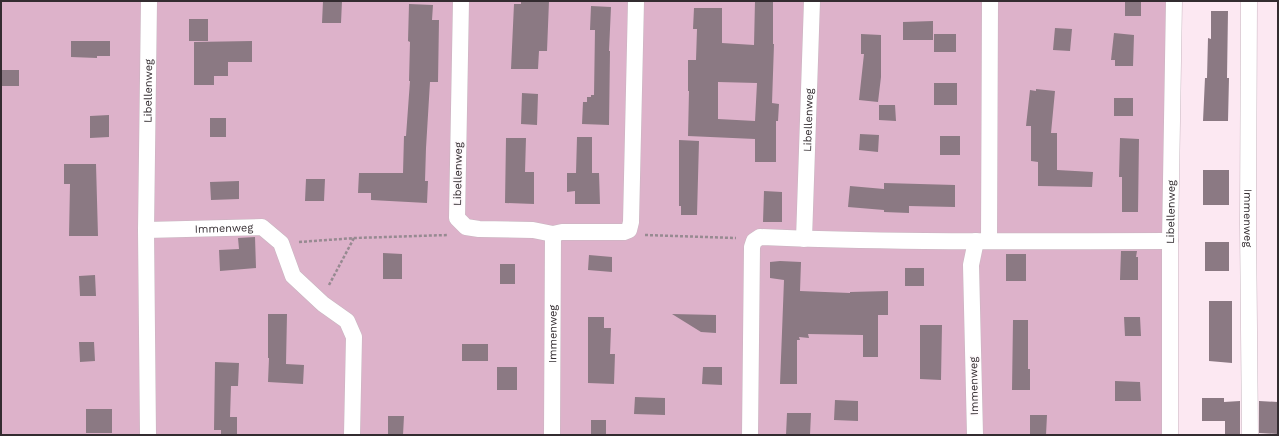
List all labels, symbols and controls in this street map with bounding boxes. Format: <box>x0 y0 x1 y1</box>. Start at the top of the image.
street label: Libellenweg <box>141 59 155 123</box>
street label: Libellenweg <box>800 88 816 152</box>
street label: Libellenweg <box>451 142 465 206</box>
street label: Libellenweg <box>1163 180 1178 244</box>
street label: Immenweg <box>1241 189 1255 247</box>
street label: Immenweg <box>195 221 254 235</box>
street label: Immenweg <box>546 305 559 363</box>
street label: Immenweg <box>967 357 981 415</box>

